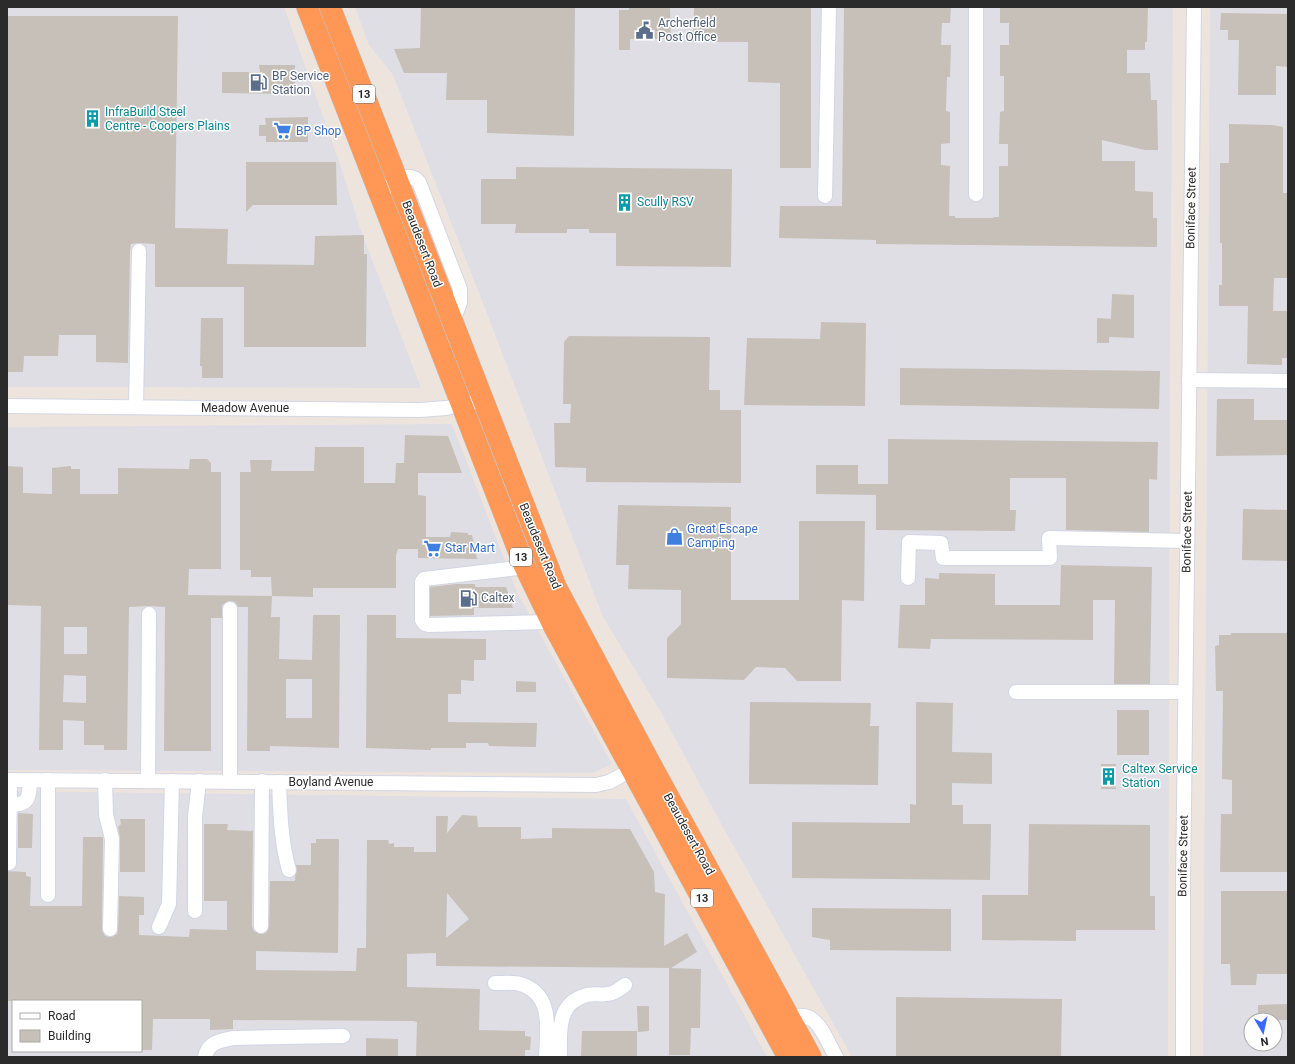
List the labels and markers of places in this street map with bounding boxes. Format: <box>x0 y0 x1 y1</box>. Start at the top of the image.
place label: Archerfield Post Office <box>658 16 717 44</box>
public building icon: Archerfield Post Office <box>635 20 655 40</box>
place label: BP Service Station <box>272 69 329 97</box>
fuel station icon: BP Service Station <box>249 73 269 93</box>
place label: InfraBuild Steel Centre - Coopers Plains <box>105 105 230 133</box>
building icon: InfraBuild Steel Centre - Coopers Plains <box>82 109 102 129</box>
supermarket icon: BP Shop <box>273 121 293 141</box>
place label: BP Shop <box>296 124 342 138</box>
building icon: Scully RSV <box>614 192 634 212</box>
place label: Scully RSV <box>637 195 694 209</box>
place label: Great Escape Camping <box>687 522 758 550</box>
shop icon: Great Escape Camping <box>664 526 684 546</box>
supermarket icon: Star Mart <box>422 538 442 558</box>
place label: Star Mart <box>445 541 495 555</box>
fuel station icon: Caltex <box>458 588 478 608</box>
place label: Caltex <box>481 591 515 605</box>
place label: Caltex Service Station <box>1122 762 1198 790</box>
building icon: Caltex Service Station <box>1099 766 1119 786</box>

